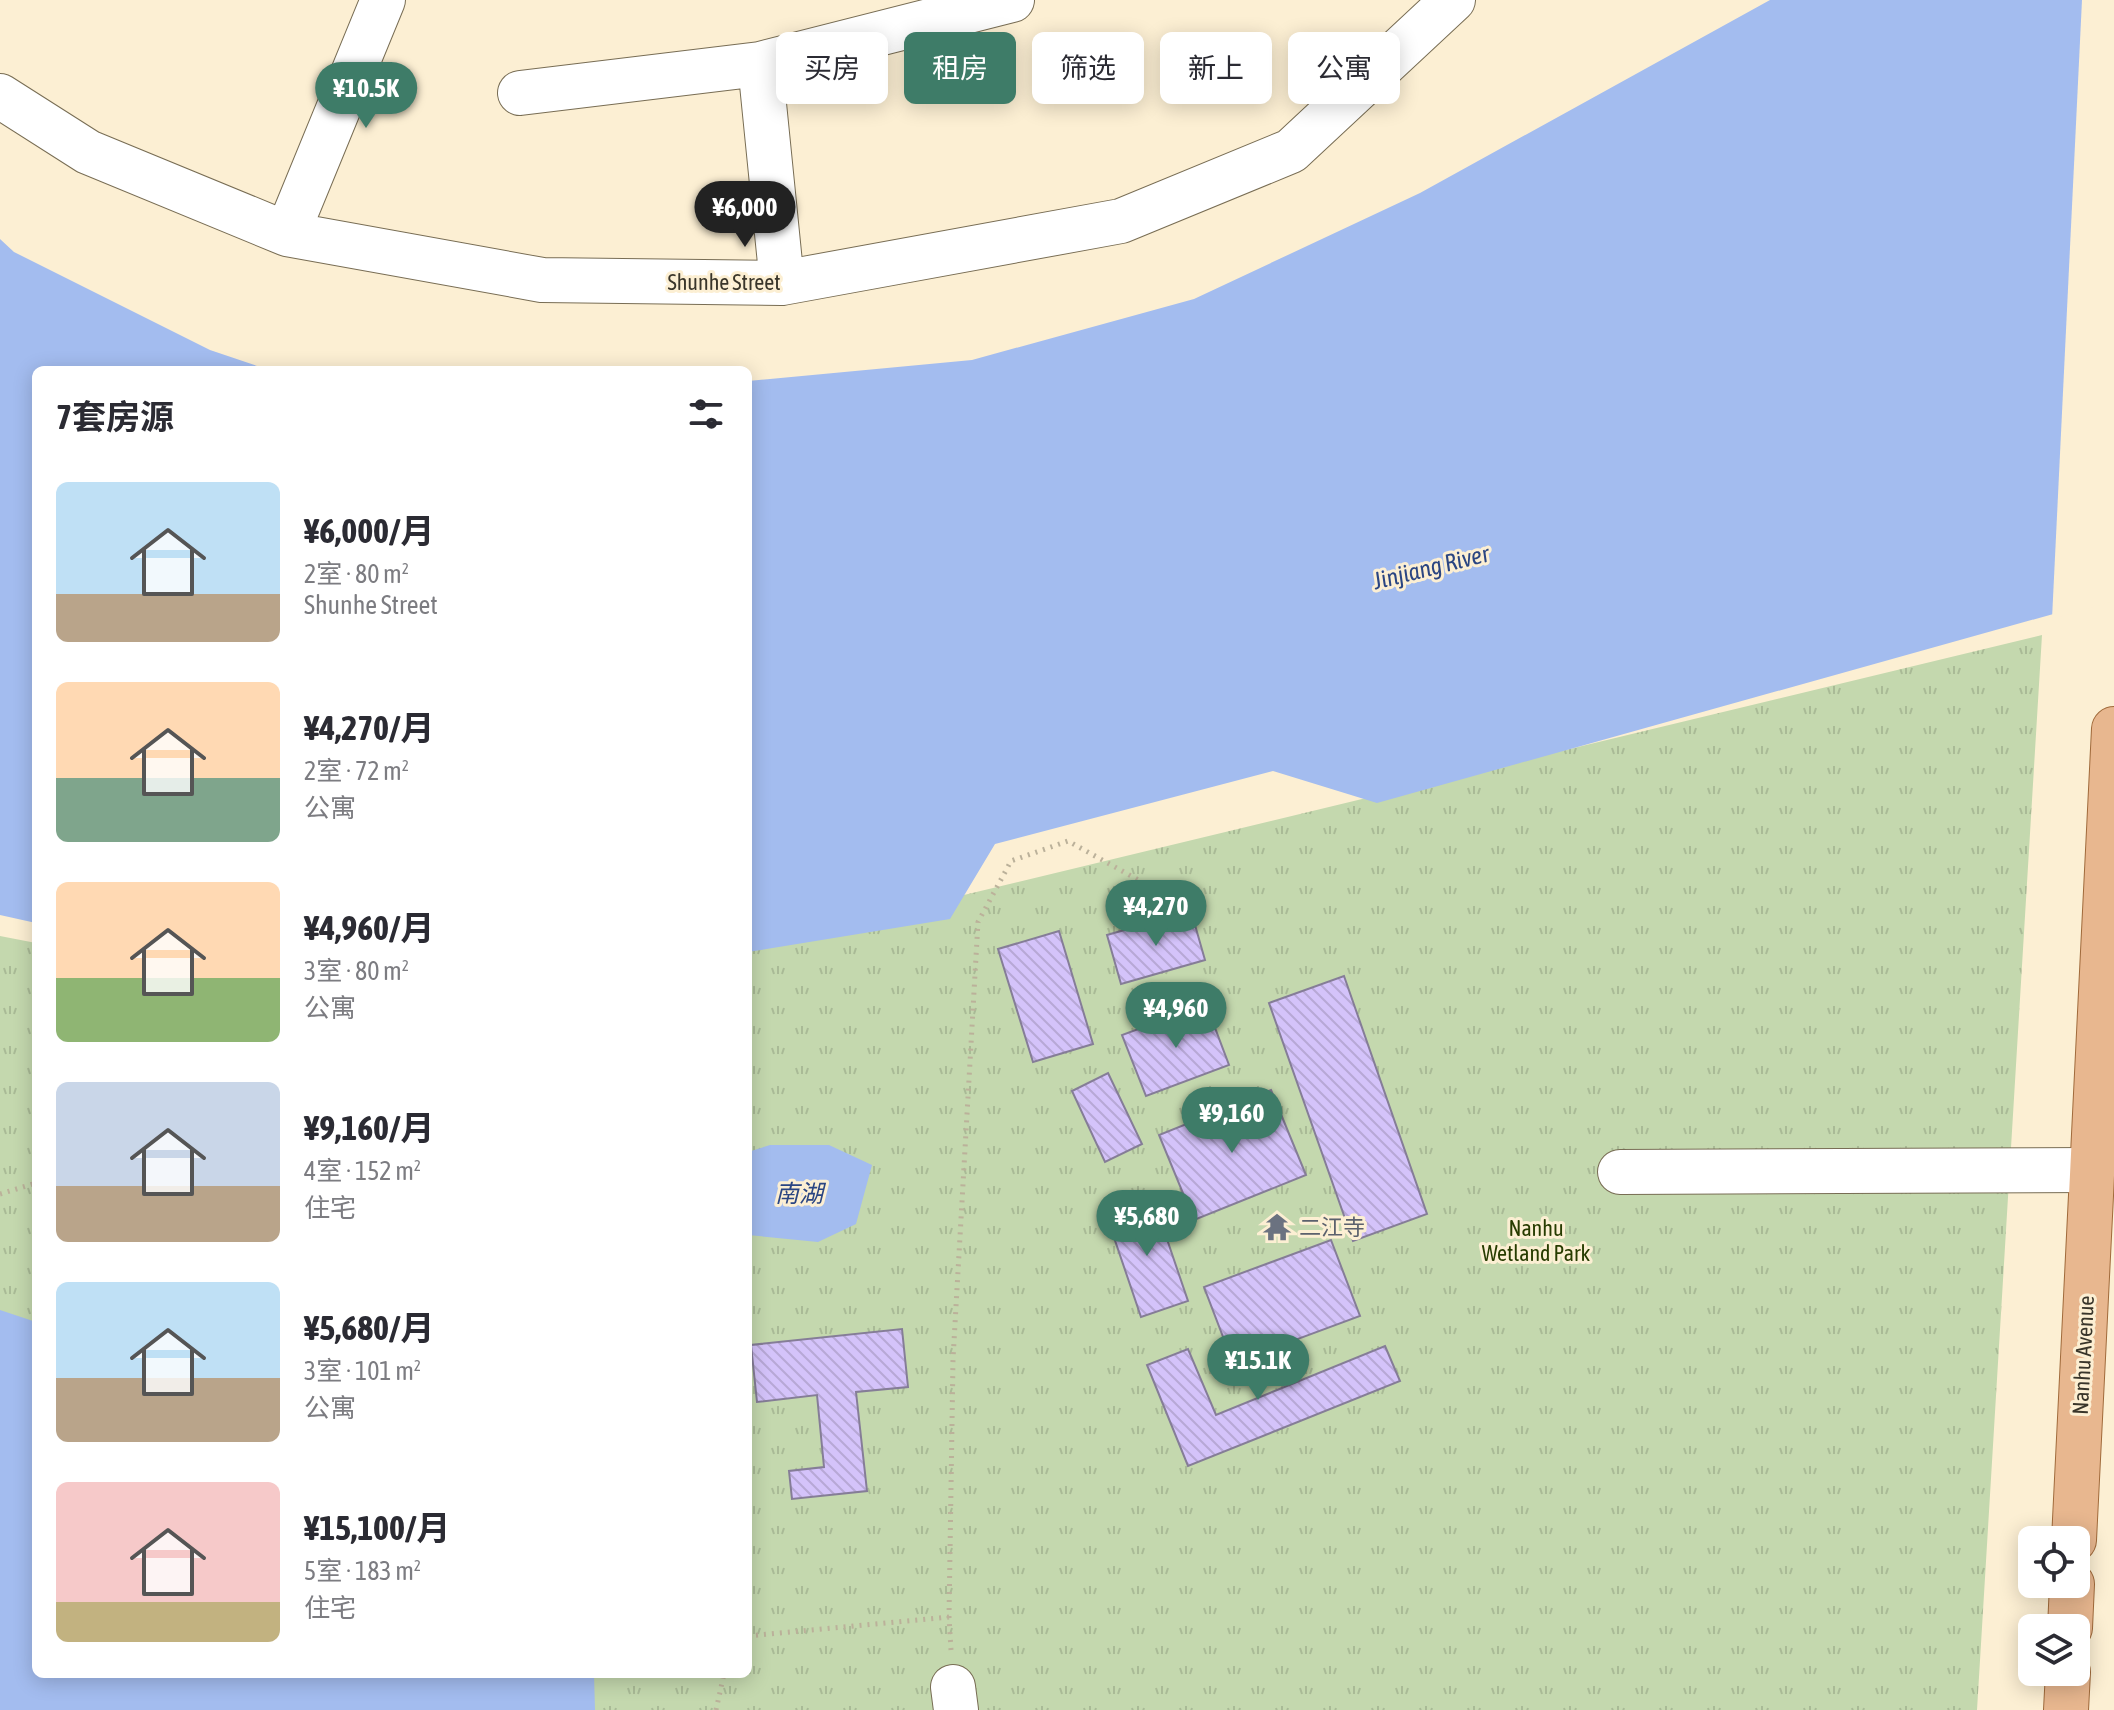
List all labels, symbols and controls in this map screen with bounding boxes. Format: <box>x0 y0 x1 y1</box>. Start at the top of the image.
chip: 买房 <box>776 32 888 104</box>
chip: 租房 <box>904 32 1016 104</box>
chip: 筛选 <box>1032 32 1144 104</box>
chip: 新上 <box>1160 32 1272 104</box>
chip: 公寓 <box>1288 32 1400 104</box>
pin: ¥10.5K <box>301 62 431 130</box>
text: ¥10.5K <box>333 73 399 103</box>
pin: ¥6,000 <box>680 181 810 249</box>
text: ¥6,000 <box>712 192 778 222</box>
street label: Shunhe Street <box>667 269 781 295</box>
icon: filters <box>684 392 728 436</box>
text: 7套房源 <box>56 397 174 436</box>
text: ¥6,000/月 <box>304 511 435 550</box>
icon: home <box>120 514 216 610</box>
water label: Jinjiang River <box>1369 539 1493 595</box>
text: 2室 · 80 m² <box>304 559 409 589</box>
text: Shunhe Street <box>304 590 438 620</box>
text: ¥4,270/月 <box>304 708 435 747</box>
icon: home <box>120 714 216 810</box>
text: 2室 · 72 m² <box>304 756 409 786</box>
text: 公寓 <box>304 793 356 823</box>
pin: ¥4,270 <box>1091 880 1221 948</box>
text: ¥4,270 <box>1123 891 1189 921</box>
text: ¥4,960/月 <box>304 908 435 947</box>
icon: home <box>120 914 216 1010</box>
text: 3室 · 80 m² <box>304 956 409 986</box>
pin: ¥4,960 <box>1111 982 1241 1050</box>
text: 公寓 <box>304 993 356 1023</box>
text: ¥4,960 <box>1143 993 1209 1023</box>
pin: ¥9,160 <box>1167 1087 1297 1155</box>
text: ¥9,160 <box>1199 1098 1265 1128</box>
text: ¥9,160/月 <box>304 1108 435 1147</box>
icon: home <box>120 1114 216 1210</box>
text: 4室 · 152 m² <box>304 1156 421 1186</box>
water label: 南湖 <box>775 1180 827 1207</box>
pin: ¥5,680 <box>1082 1190 1212 1258</box>
text: 住宅 <box>304 1193 356 1223</box>
text: ¥5,680 <box>1114 1201 1180 1231</box>
temple icon: 二江寺 <box>1262 1212 1292 1242</box>
place label: 二江寺 <box>1299 1214 1365 1240</box>
park label: Nanhu Wetland Park <box>1482 1215 1591 1266</box>
street label: Nanhu Avenue <box>2067 1295 2099 1415</box>
text: ¥5,680/月 <box>304 1308 435 1347</box>
icon: home <box>120 1314 216 1410</box>
pin: ¥15.1K <box>1193 1334 1323 1402</box>
text: ¥15.1K <box>1225 1345 1291 1375</box>
text: 3室 · 101 m² <box>304 1356 421 1386</box>
text: 公寓 <box>304 1393 356 1423</box>
text: ¥15,100/月 <box>304 1508 451 1547</box>
icon: home <box>120 1514 216 1610</box>
map controls <box>2018 1526 2090 1686</box>
button: locate <box>2018 1526 2090 1598</box>
text: 5室 · 183 m² <box>304 1556 421 1586</box>
text: 住宅 <box>304 1593 356 1623</box>
button: layers <box>2018 1614 2090 1686</box>

